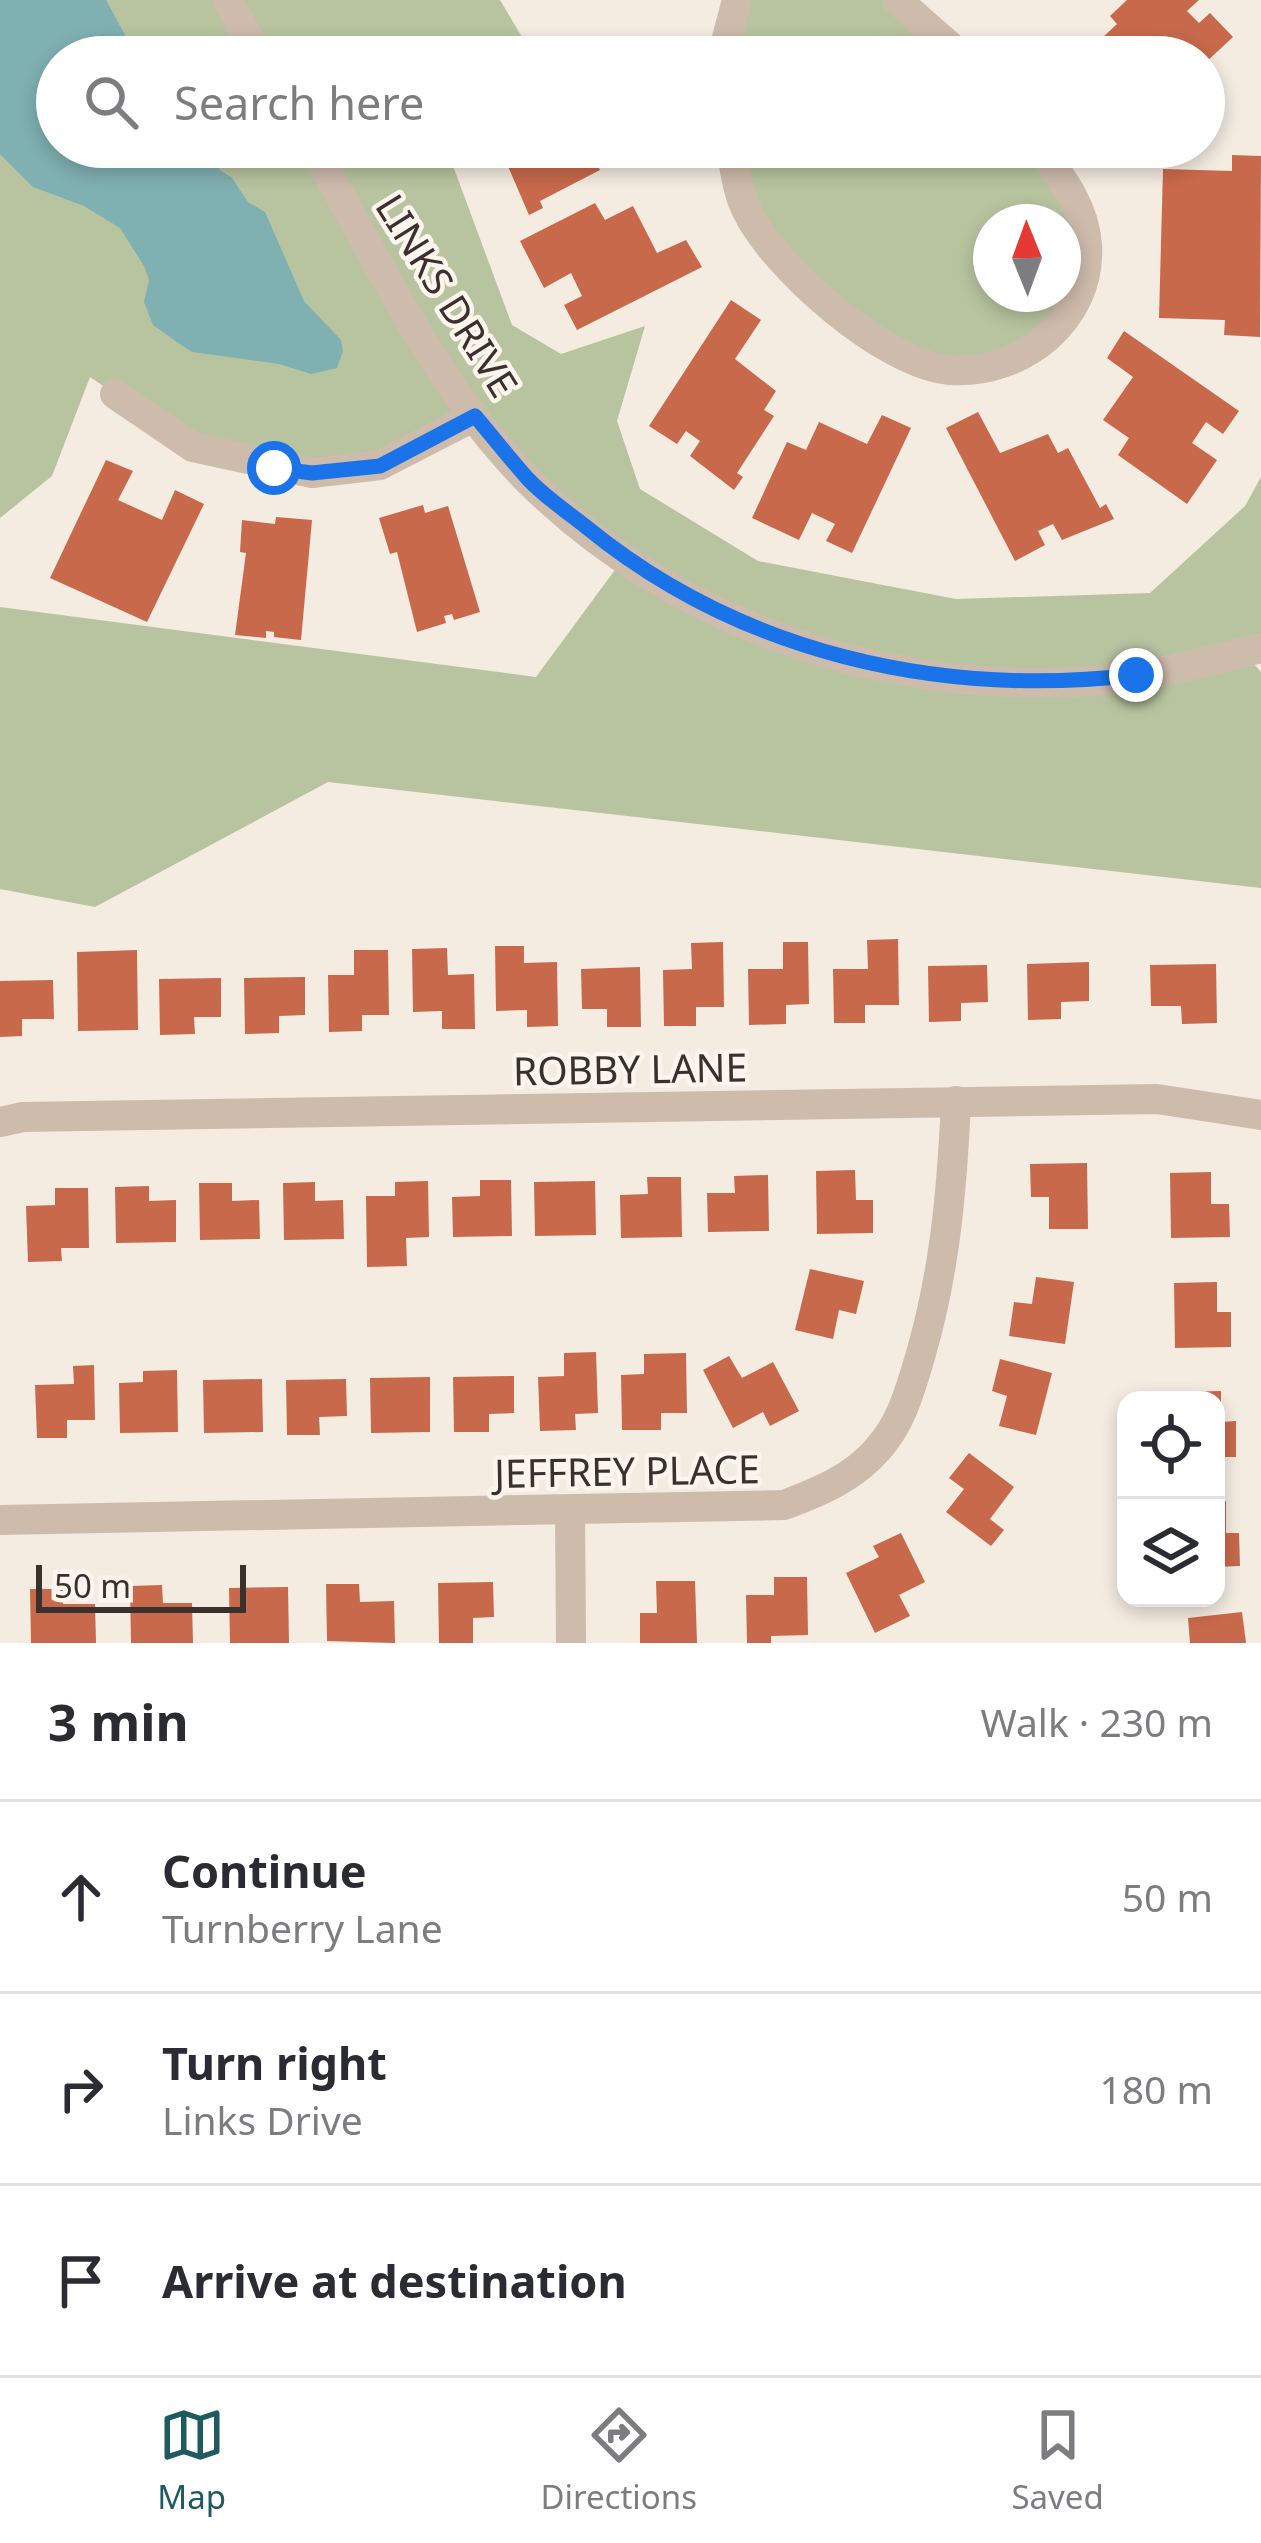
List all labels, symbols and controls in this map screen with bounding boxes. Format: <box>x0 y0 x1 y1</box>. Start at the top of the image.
search box <box>36 36 1225 168</box>
icon: search <box>78 69 144 135</box>
text: Search here <box>174 72 424 133</box>
street label: LINKS DRIVE <box>365 183 531 407</box>
north arrow <box>973 204 1081 312</box>
route start <box>247 441 301 495</box>
route end <box>1109 648 1163 702</box>
street label: ROBBY LANE <box>512 1039 748 1097</box>
map controls <box>1117 1391 1225 1607</box>
button: locate <box>1117 1391 1225 1499</box>
street label: JEFFREY PLACE <box>490 1441 760 1499</box>
button: layers <box>1117 1499 1225 1607</box>
scale bar <box>36 1559 246 1612</box>
text: 50 m <box>54 1563 131 1608</box>
text: 3 min <box>48 1686 189 1756</box>
text: Walk · 230 m <box>980 1695 1213 1748</box>
text: Continue <box>162 1840 367 1901</box>
icon: ahead <box>48 1864 114 1930</box>
text: 50 m <box>1122 1870 1213 1923</box>
text: Turnberry Lane <box>162 1901 443 1954</box>
text: Turn right <box>162 2032 387 2093</box>
icon: right <box>48 2056 114 2122</box>
text: 180 m <box>1099 2062 1213 2115</box>
text: Links Drive <box>162 2093 363 2146</box>
icon: arrive <box>48 2248 114 2314</box>
text: Arrive at destination <box>162 2250 627 2311</box>
tab: Map <box>157 2402 226 2519</box>
tab: Directions <box>540 2402 697 2519</box>
tab: Saved <box>1011 2402 1104 2519</box>

